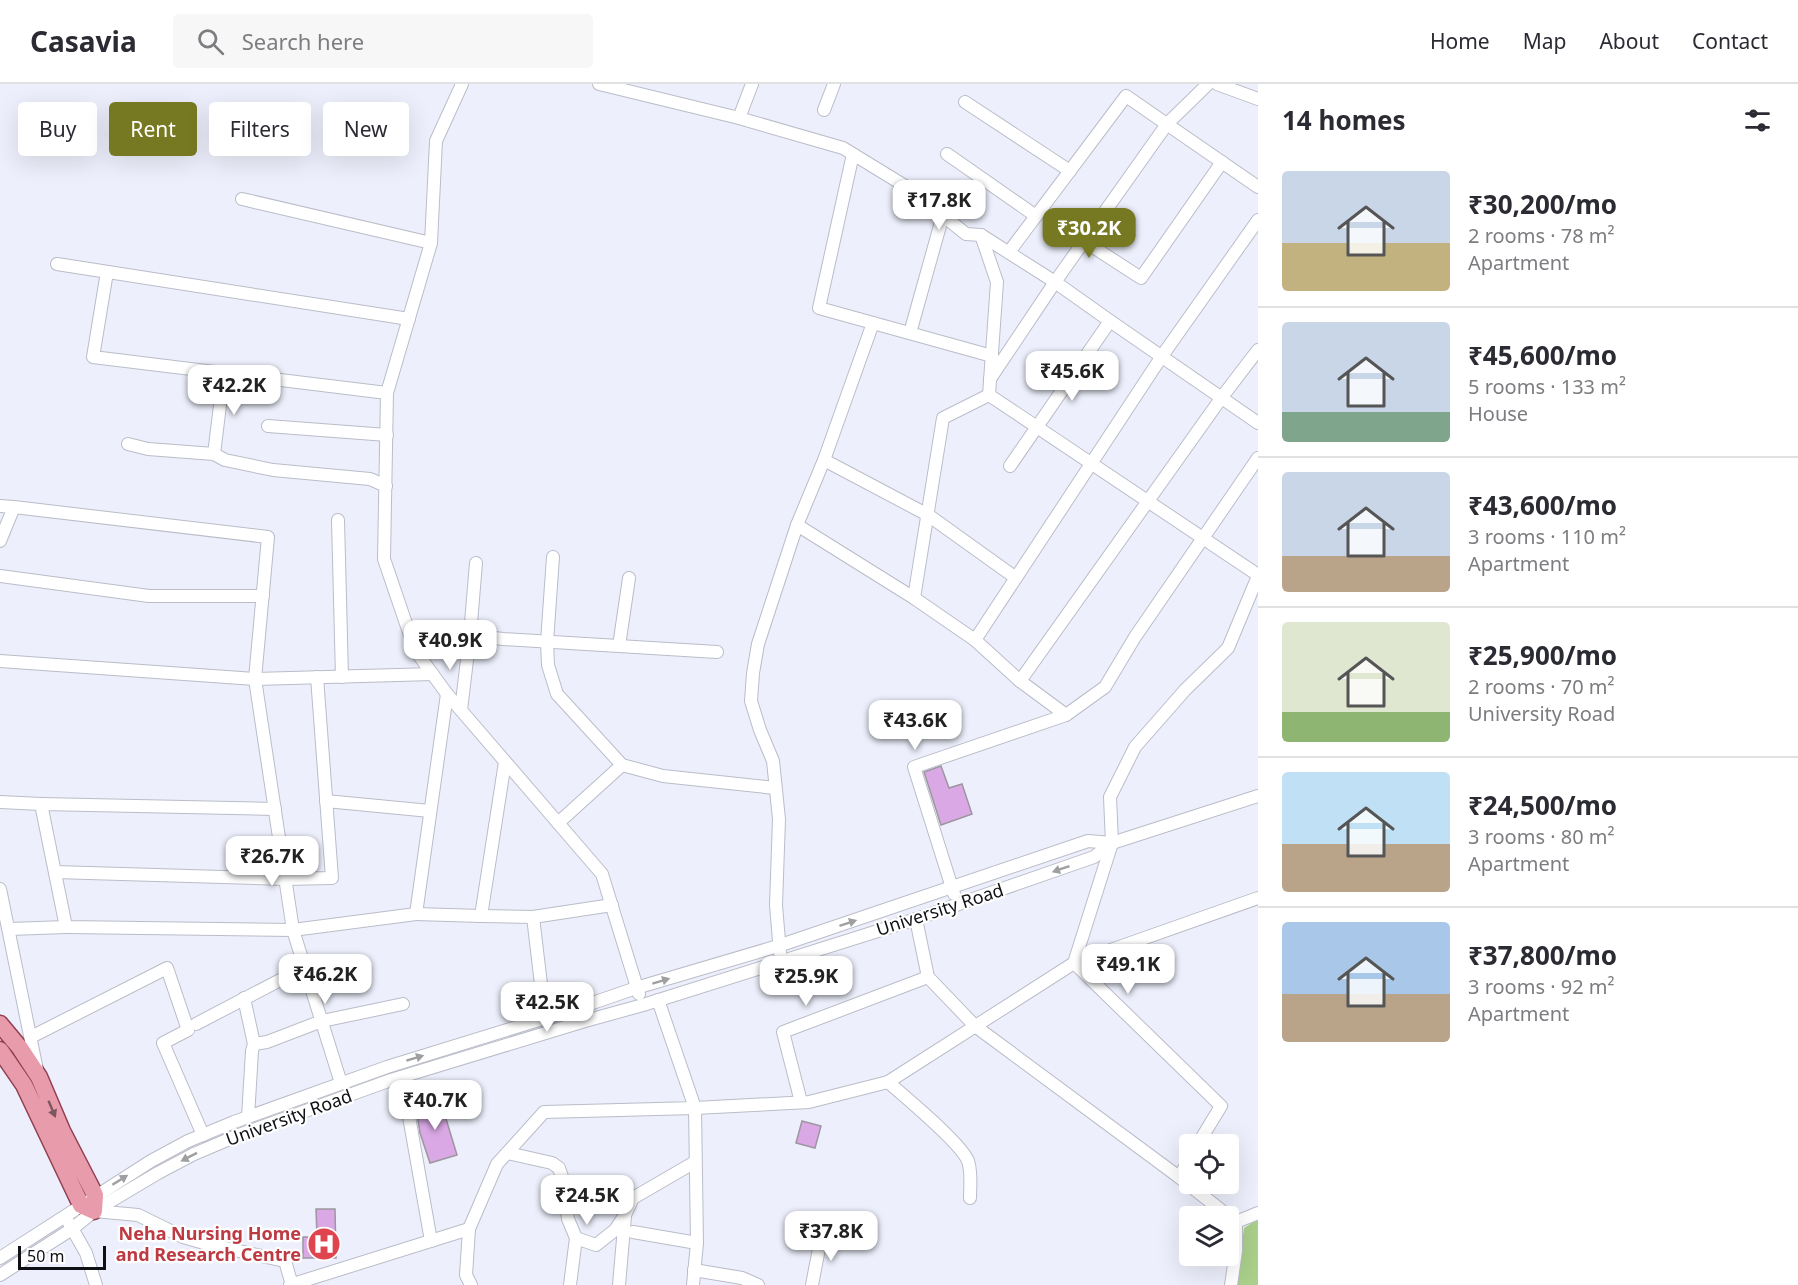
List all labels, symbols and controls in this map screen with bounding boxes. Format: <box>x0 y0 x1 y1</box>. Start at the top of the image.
search box <box>173 14 593 68</box>
text: Casavia <box>30 22 137 60</box>
icon: search <box>194 25 227 58</box>
text: Search here <box>242 26 364 56</box>
text: Home <box>1430 27 1490 55</box>
text: Map <box>1523 27 1566 55</box>
text: About <box>1599 27 1659 55</box>
text: Contact <box>1692 27 1768 55</box>
chip: Buy <box>18 102 97 156</box>
chip: Rent <box>109 102 197 156</box>
chip: Filters <box>209 102 311 156</box>
chip: New <box>323 102 409 156</box>
text: 14 homes <box>1282 102 1406 138</box>
icon: filters <box>1741 104 1774 137</box>
pin: ₹17.8K <box>890 180 988 231</box>
text: ₹17.8K <box>907 186 971 213</box>
text: ₹30,200/mo <box>1468 186 1617 222</box>
icon: home <box>1330 195 1402 267</box>
pin: ₹30.2K <box>1040 208 1138 259</box>
text: ₹30.2K <box>1057 214 1121 241</box>
text: 2 rooms · 78 m² <box>1468 222 1615 249</box>
text: Apartment <box>1468 249 1569 276</box>
text: ₹45,600/mo <box>1468 337 1617 373</box>
icon: home <box>1330 346 1402 418</box>
pin: ₹45.6K <box>1023 351 1121 402</box>
text: ₹45.6K <box>1040 357 1104 384</box>
pin: ₹42.2K <box>185 365 283 416</box>
text: ₹42.2K <box>202 371 266 398</box>
text: 5 rooms · 133 m² <box>1468 373 1626 400</box>
text: House <box>1468 400 1528 427</box>
text: ₹43,600/mo <box>1468 487 1617 523</box>
icon: home <box>1330 496 1402 568</box>
text: 3 rooms · 110 m² <box>1468 523 1626 550</box>
text: Apartment <box>1468 550 1569 577</box>
pin: ₹40.9K <box>401 620 499 671</box>
text: ₹40.9K <box>418 626 482 653</box>
text: ₹25,900/mo <box>1468 637 1617 673</box>
icon: home <box>1330 646 1402 718</box>
text: 2 rooms · 70 m² <box>1468 673 1615 700</box>
pin: ₹43.6K <box>866 700 964 751</box>
text: University Road <box>1468 700 1615 727</box>
text: ₹43.6K <box>883 706 947 733</box>
text: ₹24,500/mo <box>1468 787 1617 823</box>
icon: home <box>1330 796 1402 868</box>
text: 3 rooms · 80 m² <box>1468 823 1615 850</box>
pin: ₹26.7K <box>223 836 321 887</box>
text: ₹26.7K <box>240 842 304 869</box>
text: Apartment <box>1468 850 1569 877</box>
one-way arrow <box>1052 865 1070 875</box>
street label: University Road <box>873 877 1006 941</box>
one-way arrow <box>839 917 857 927</box>
text: ₹37,800/mo <box>1468 937 1617 973</box>
pin: ₹49.1K <box>1079 944 1177 995</box>
icon: home <box>1330 946 1402 1018</box>
text: ₹49.1K <box>1096 950 1160 977</box>
pin: ₹46.2K <box>276 954 374 1005</box>
pin: ₹25.9K <box>757 956 855 1007</box>
text: ₹46.2K <box>293 960 357 987</box>
text: ₹25.9K <box>774 962 838 989</box>
text: 3 rooms · 92 m² <box>1468 973 1615 1000</box>
one-way arrow <box>653 976 671 985</box>
pin: ₹42.5K <box>498 982 596 1033</box>
text: ₹42.5K <box>515 988 579 1015</box>
text: Apartment <box>1468 1000 1569 1027</box>
one-way arrow <box>406 1053 424 1062</box>
pin: ₹40.7K <box>386 1080 484 1131</box>
street label: University Road <box>222 1083 355 1151</box>
text: ₹40.7K <box>403 1086 467 1113</box>
one-way arrow <box>47 1100 57 1118</box>
map controls <box>1179 1134 1239 1266</box>
button: locate <box>1179 1134 1239 1194</box>
one-way arrow <box>181 1152 198 1161</box>
one-way arrow <box>112 1175 128 1186</box>
pin: ₹24.5K <box>538 1175 636 1226</box>
text: ₹24.5K <box>555 1181 619 1208</box>
button: layers <box>1179 1206 1239 1266</box>
pin: ₹37.8K <box>782 1211 880 1262</box>
text: ₹37.8K <box>799 1217 863 1244</box>
place label: Neha Nursing Home and Research Centre <box>116 1221 301 1266</box>
hospital icon: Neha Nursing Home and Research Centre <box>306 1226 342 1262</box>
scale bar <box>18 1243 106 1270</box>
text: 50 m <box>27 1245 64 1267</box>

